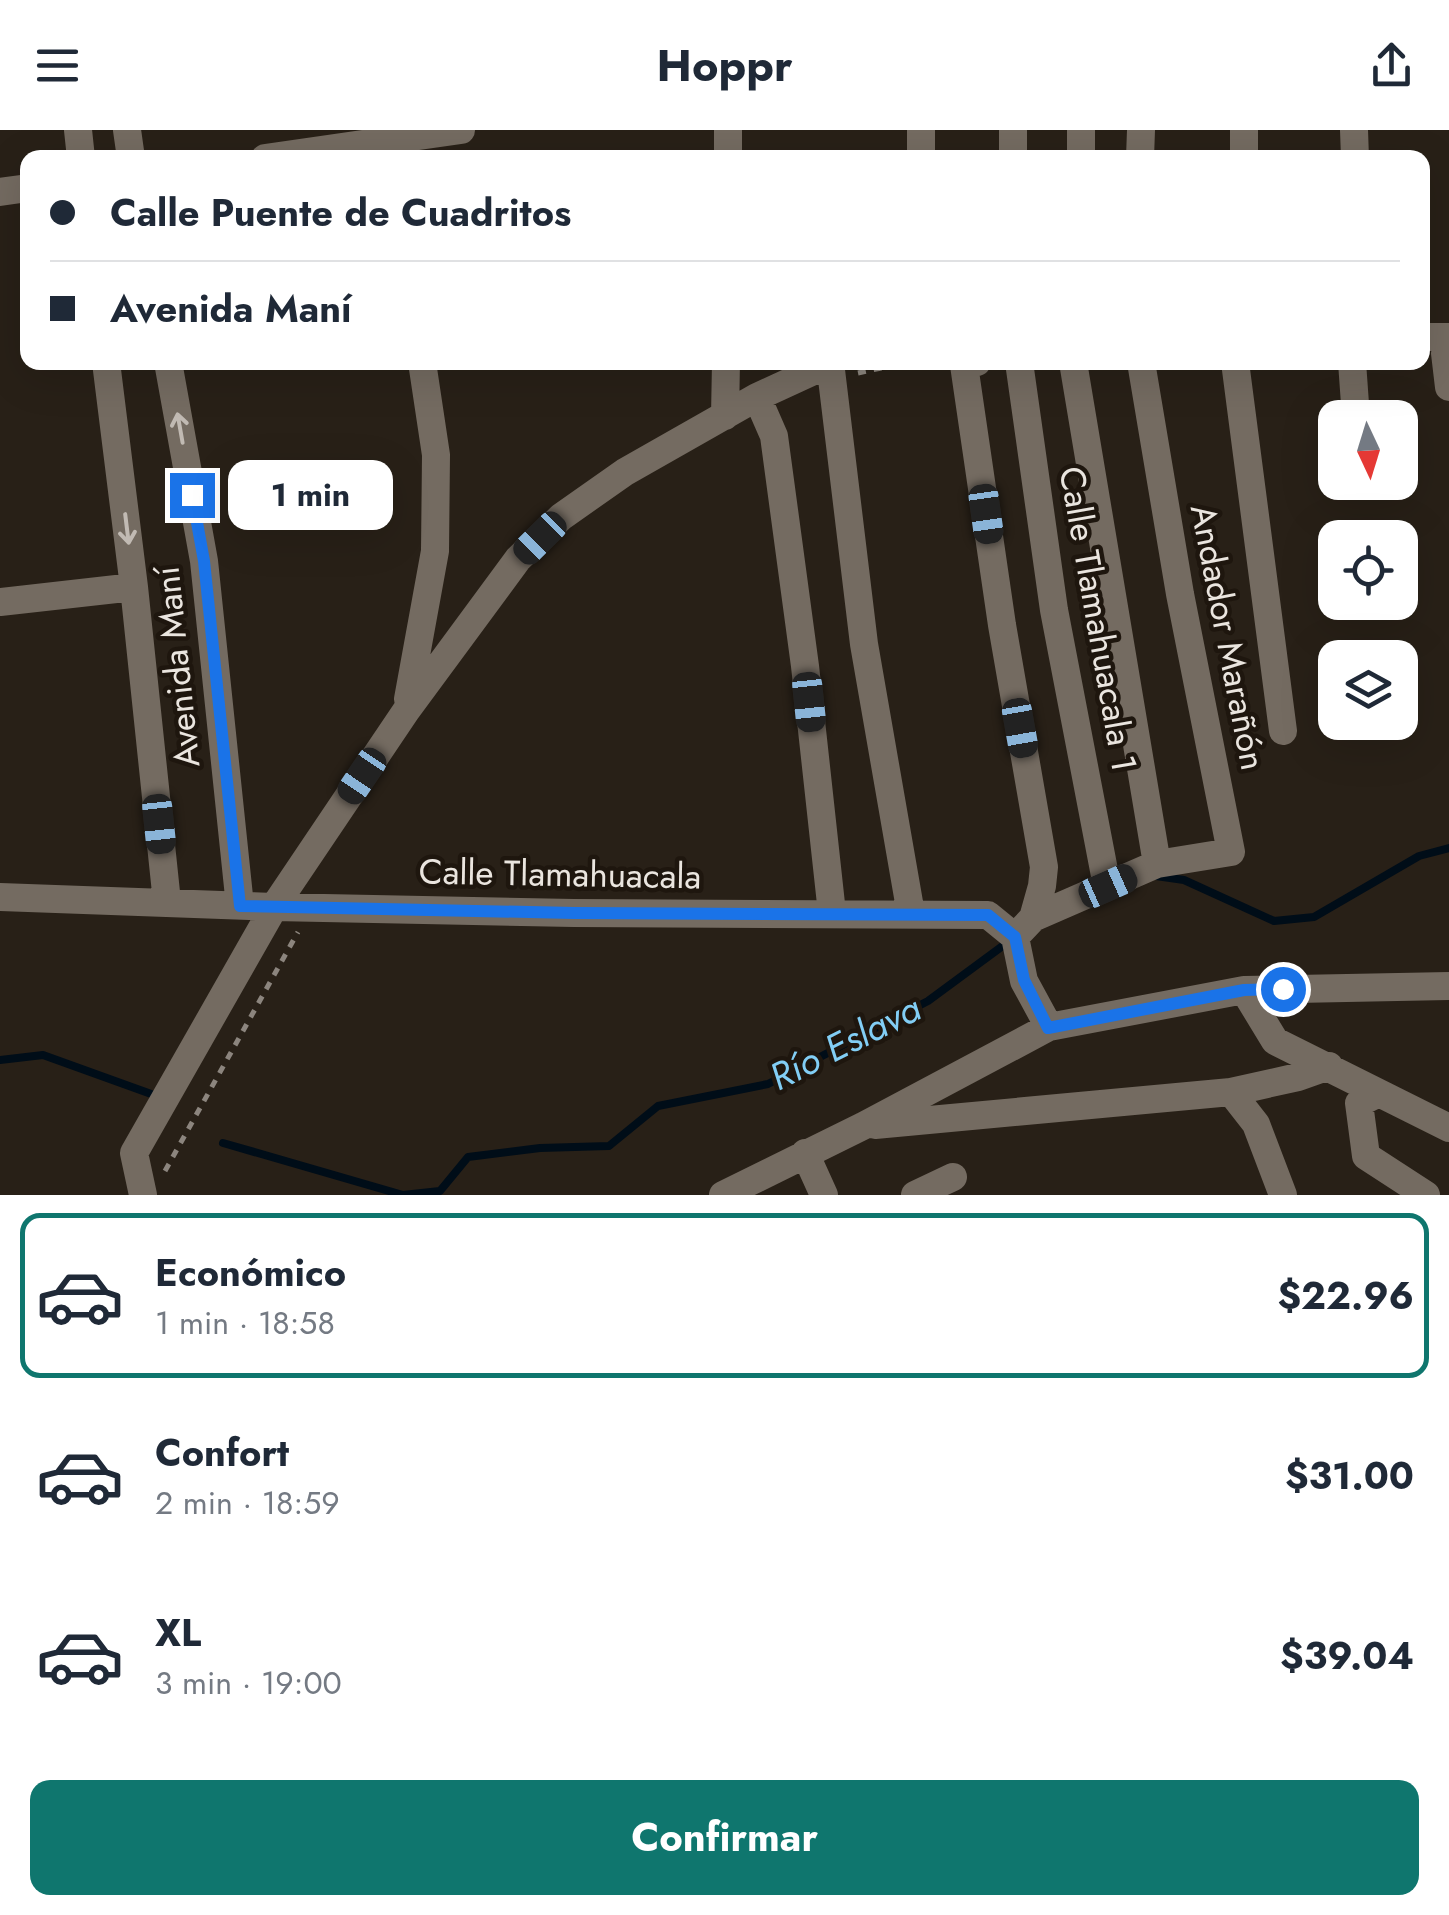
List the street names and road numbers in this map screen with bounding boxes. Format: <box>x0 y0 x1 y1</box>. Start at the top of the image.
street label: Calle Tlamahuacala 1 <box>1047 462 1149 776</box>
street label: Andador Marañón <box>1178 500 1278 774</box>
street label: Avenida Maní <box>141 562 212 770</box>
street label: Calle Tlamahuacala <box>418 847 702 901</box>

